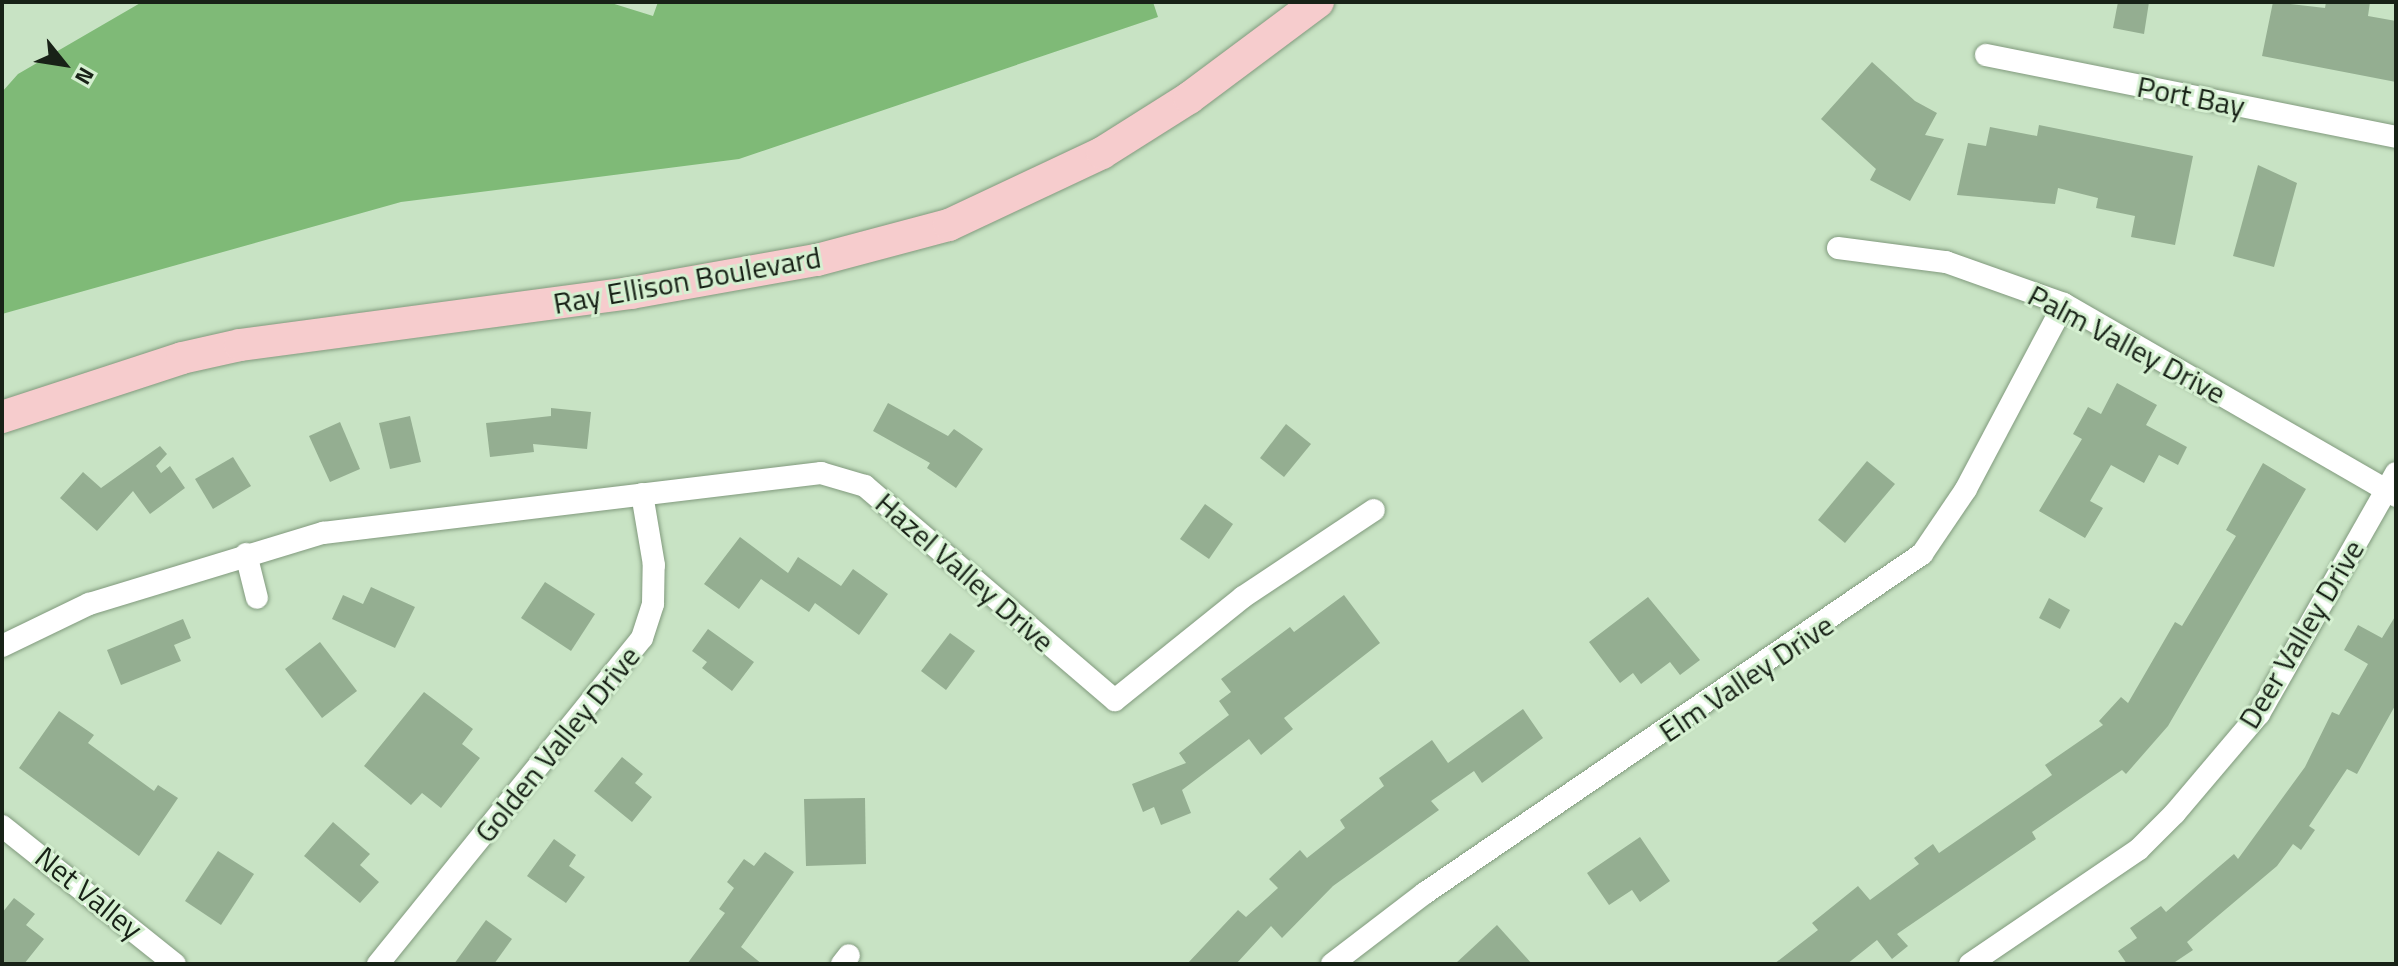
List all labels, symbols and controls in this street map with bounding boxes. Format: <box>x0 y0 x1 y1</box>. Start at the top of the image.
north arrow <box>24 24 104 104</box>
text: N <box>66 61 103 91</box>
street label: Port Bay <box>2134 68 2248 124</box>
street label: Ray Ellison Boulevard <box>550 239 824 321</box>
street label: Palm Valley Drive <box>2022 277 2232 411</box>
street label: Hazel Valley Drive <box>868 485 1062 659</box>
street label: Deer Valley Drive <box>2231 533 2371 735</box>
street label: Elm Valley Drive <box>1652 607 1840 749</box>
street label: Golden Valley Drive <box>467 639 647 849</box>
street label: Net Valley <box>28 839 150 947</box>

